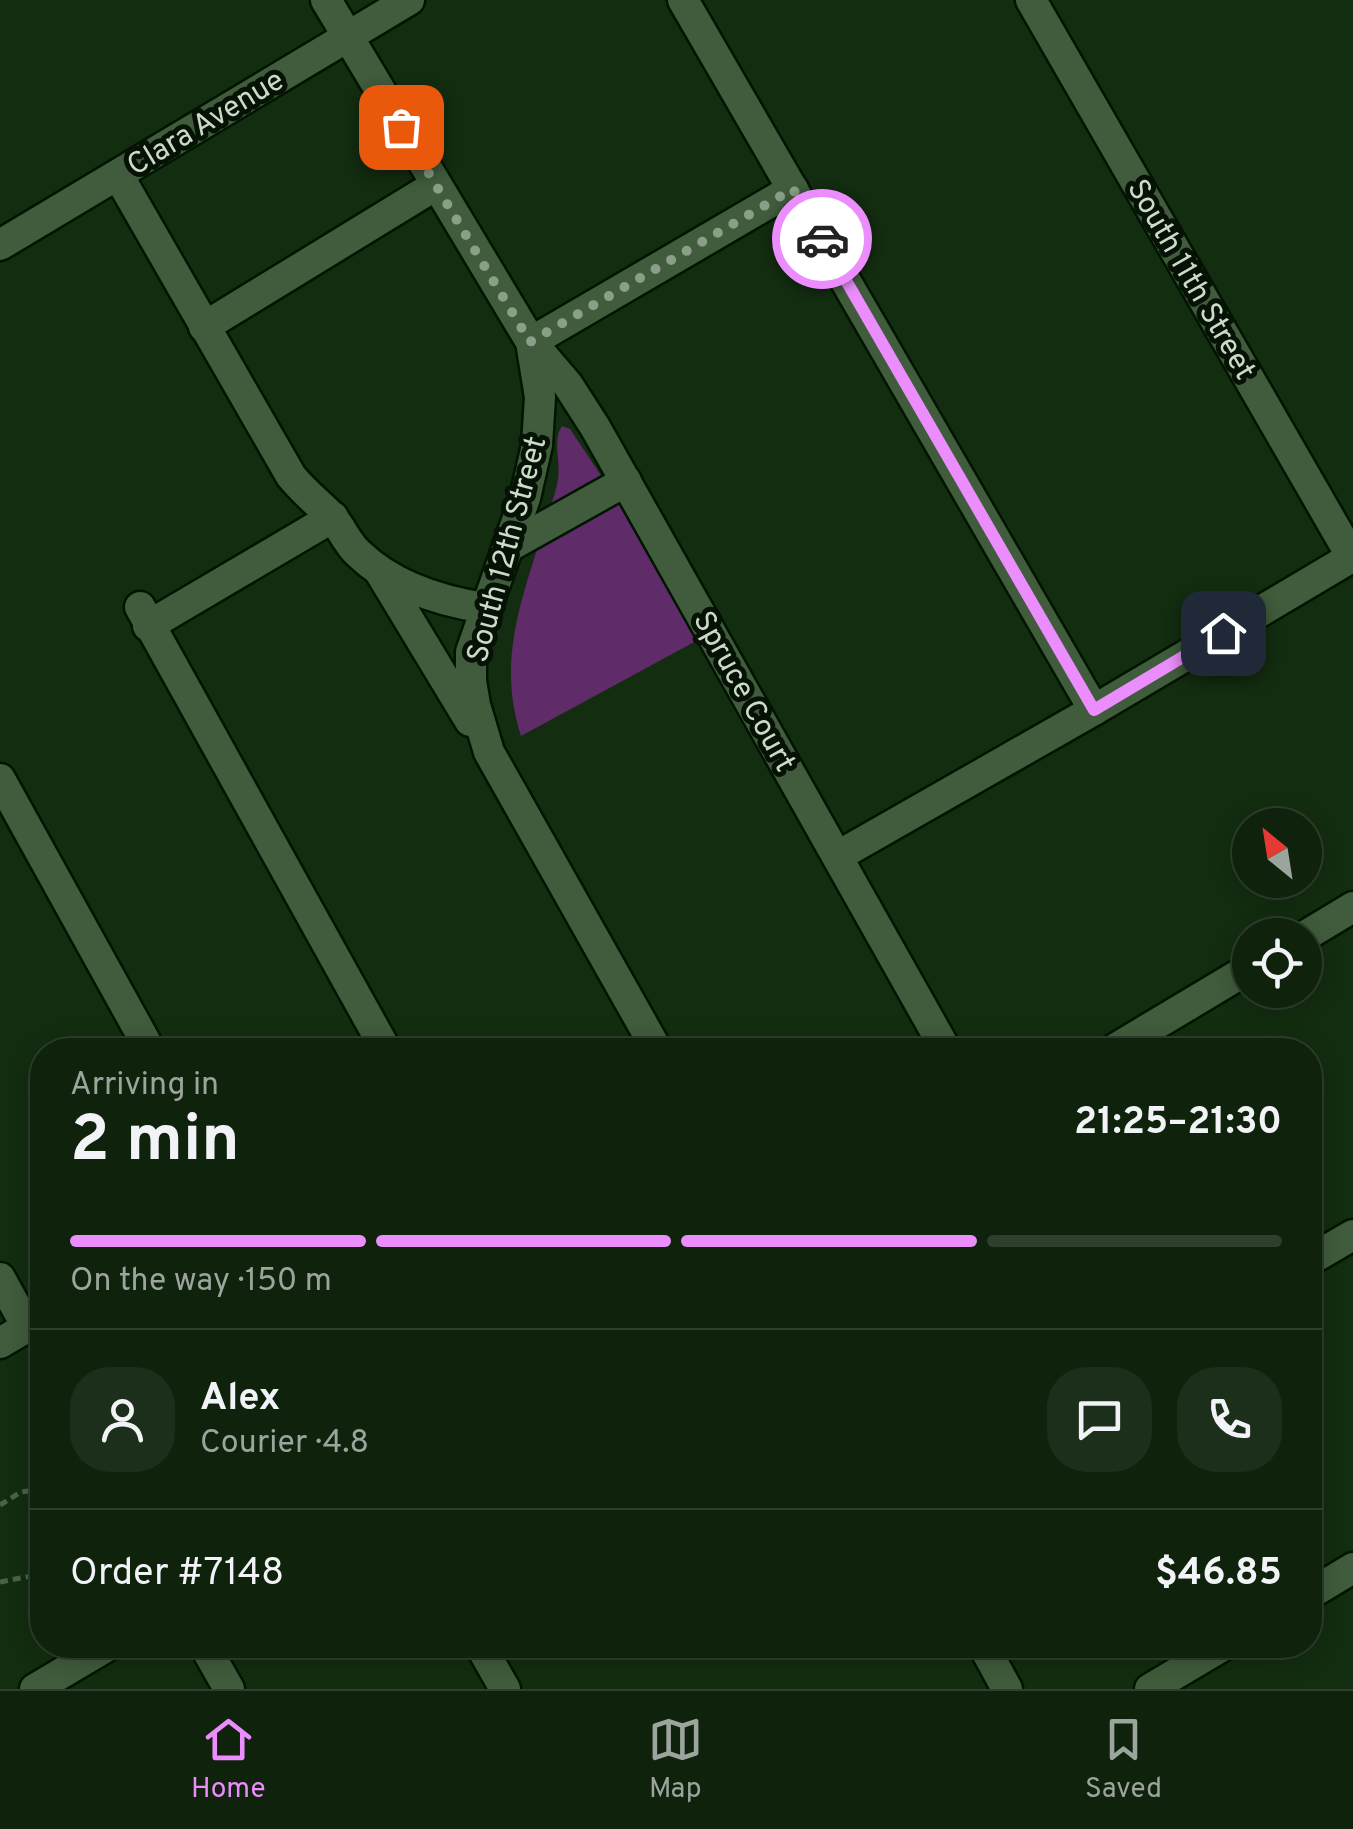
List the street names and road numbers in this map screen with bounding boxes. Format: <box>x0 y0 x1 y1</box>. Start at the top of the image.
street label: Clara Avenue <box>121 63 291 185</box>
street label: South 11th Street <box>1117 173 1262 387</box>
street label: South 12th Street <box>460 433 556 667</box>
street label: Spruce Court <box>683 605 802 779</box>

